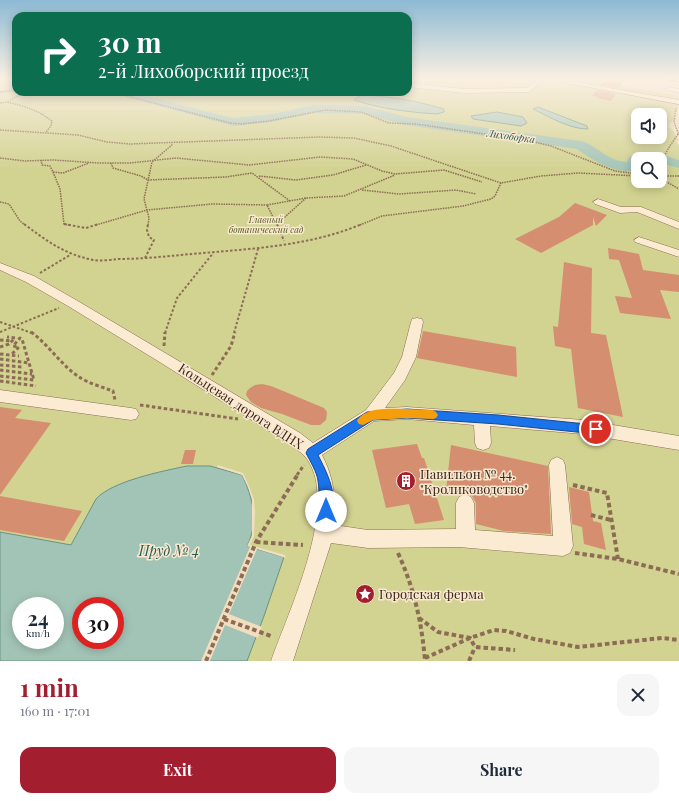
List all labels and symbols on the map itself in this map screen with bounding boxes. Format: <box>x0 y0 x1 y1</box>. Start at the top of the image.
water label: Лихоборка <box>485 126 536 146</box>
park label: Главный ботанический сад <box>229 213 304 235</box>
street label: Кольцевая дорога ВДНХ <box>176 359 308 453</box>
pin <box>579 412 613 446</box>
place label: Павильон № 44. "Кролиководство" <box>420 465 528 497</box>
building icon: Павильон № 44. "Кролиководство" <box>395 470 417 492</box>
position arrow <box>305 490 347 532</box>
water label: Пруд № 4 <box>138 541 199 560</box>
place icon: Городская ферма <box>354 583 376 605</box>
place label: Городская ферма <box>379 585 484 602</box>
speed limit sign: 30 <box>72 597 124 649</box>

